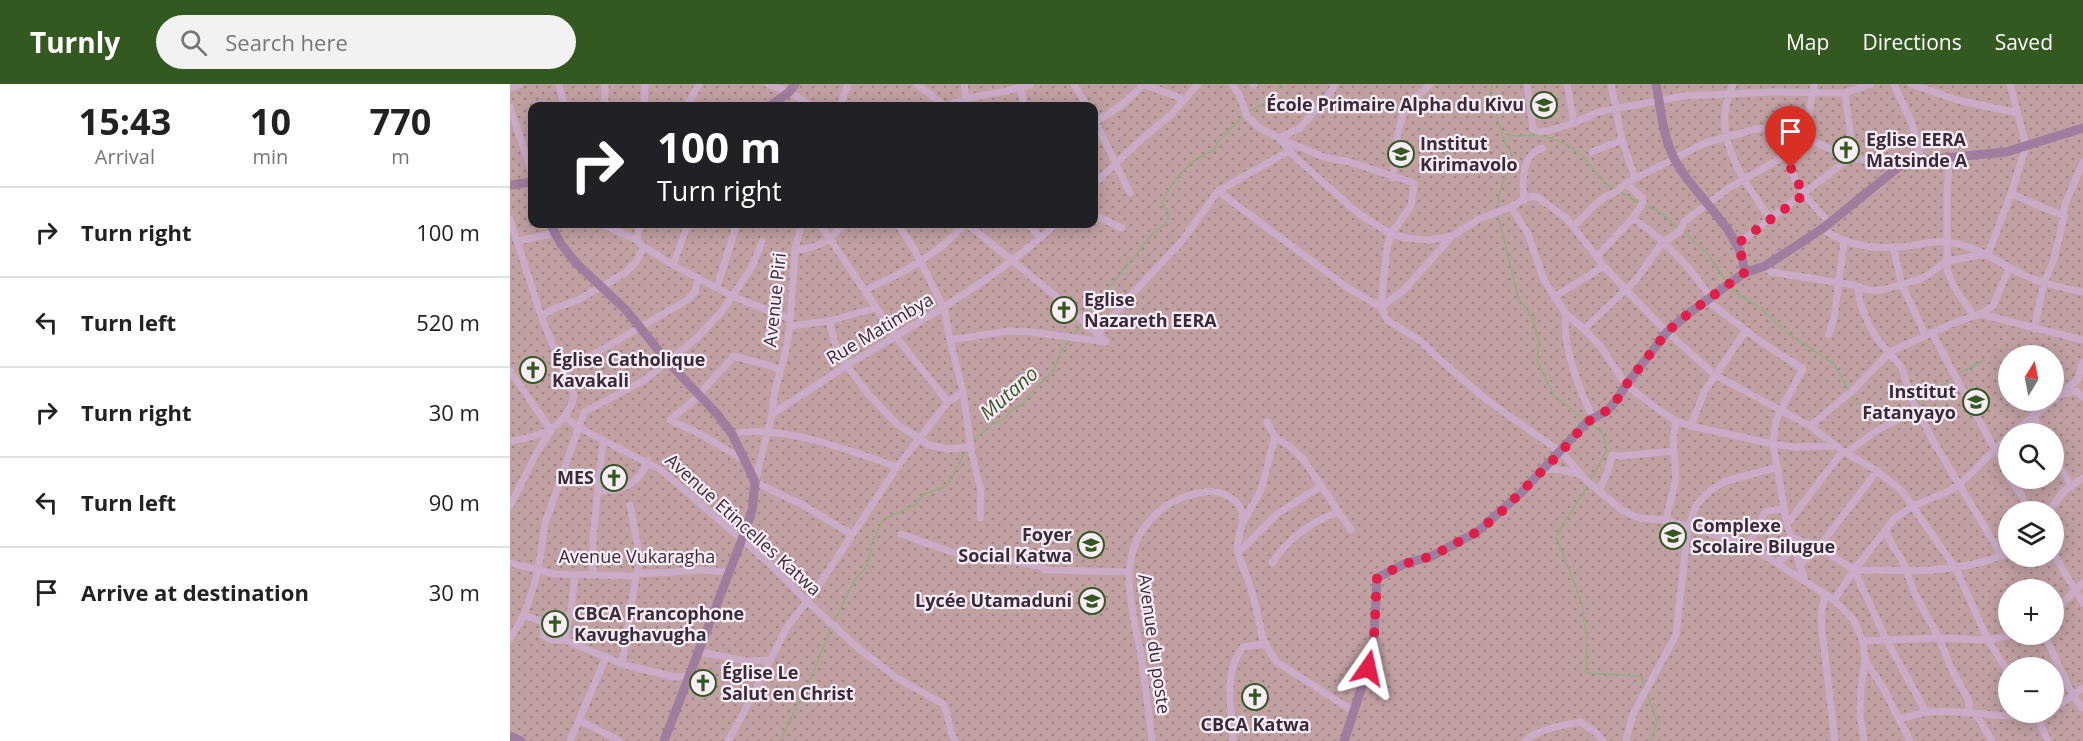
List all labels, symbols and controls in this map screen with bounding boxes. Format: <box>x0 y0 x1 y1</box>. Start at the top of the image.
search box <box>156 15 576 69</box>
text: Turnly <box>30 23 120 61</box>
icon: search <box>177 26 210 59</box>
text: Search here <box>225 27 348 57</box>
text: Map <box>1786 28 1829 56</box>
text: Directions <box>1862 28 1962 56</box>
text: Saved <box>1995 28 2053 56</box>
school or university icon: École Primaire Alpha du Kivu <box>1529 90 1559 120</box>
place label: École Primaire Alpha du Kivu <box>1266 92 1524 116</box>
text: 15:43 <box>79 97 171 146</box>
text: 10 <box>250 97 291 146</box>
text: 770 <box>370 97 431 146</box>
pin <box>1765 106 1816 168</box>
icon: arrive <box>1774 115 1807 148</box>
text: 100 m <box>657 118 781 175</box>
icon: right <box>558 126 636 204</box>
place label: Eglise EERA Matsinde A <box>1866 127 1968 172</box>
place label: Institut Kirimavolo <box>1420 131 1518 176</box>
church icon: Eglise EERA Matsinde A <box>1831 135 1861 165</box>
school or university icon: Institut Kirimavolo <box>1386 139 1416 169</box>
text: Arrival <box>95 143 155 170</box>
text: min <box>252 143 288 170</box>
text: m <box>391 143 410 170</box>
text: Turn right <box>657 172 782 209</box>
icon: right <box>30 216 63 249</box>
text: Turn right <box>81 217 192 247</box>
text: 100 m <box>416 217 480 247</box>
street label: Avenue Piri <box>757 252 791 348</box>
street label: Rue Matimbya <box>822 287 937 370</box>
place label: Eglise Nazareth EERA <box>1084 287 1217 332</box>
church icon: Eglise Nazareth EERA <box>1049 295 1079 325</box>
icon: left <box>30 306 63 339</box>
text: Turn left <box>81 307 176 337</box>
text: 520 m <box>416 307 480 337</box>
north arrow <box>1998 345 2064 411</box>
map controls <box>1998 345 2064 723</box>
place label: Église Catholique Kavakali <box>552 347 705 392</box>
church icon: Église Catholique Kavakali <box>518 355 548 385</box>
water label: Mutano <box>974 360 1044 425</box>
place label: Institut Fatanyayo <box>1862 379 1956 424</box>
school or university icon: Institut Fatanyayo <box>1961 387 1991 417</box>
icon: right <box>30 396 63 429</box>
text: Turn right <box>81 397 192 427</box>
text: 30 m <box>429 397 480 427</box>
button: search <box>1998 423 2064 489</box>
street label: Avenue Etincelles Katwa <box>661 448 827 601</box>
church icon: MES <box>599 463 629 493</box>
place label: MES <box>557 465 594 489</box>
icon: left <box>30 486 63 519</box>
text: Turn left <box>81 487 176 517</box>
text: 90 m <box>429 487 480 517</box>
button: layers <box>1998 501 2064 567</box>
place label: Complexe Scolaire Bilugue <box>1692 513 1835 558</box>
school or university icon: Complexe Scolaire Bilugue <box>1658 521 1688 551</box>
place label: Foyer Social Katwa <box>958 522 1072 567</box>
school or university icon: Foyer Social Katwa <box>1076 530 1106 560</box>
street label: Avenue Vukaragha <box>559 544 715 568</box>
street label: Avenue du poste <box>1133 572 1177 715</box>
icon: arrive <box>30 576 63 609</box>
text: Arrive at destination <box>81 577 309 607</box>
text: 30 m <box>429 577 480 607</box>
button: + <box>1998 579 2064 645</box>
school or university icon: Lycée Utamaduni <box>1077 586 1107 616</box>
place label: Lycée Utamaduni <box>915 588 1072 612</box>
place label: CBCA Francophone Kavughavugha <box>574 601 744 646</box>
church icon: CBCA Francophone Kavughavugha <box>540 609 570 639</box>
position arrow <box>1336 636 1400 700</box>
button: − <box>1998 657 2064 723</box>
place label: Église Le Salut en Christ <box>722 660 854 705</box>
church icon: Église Le Salut en Christ <box>688 668 718 698</box>
church icon: CBCA Katwa <box>1240 682 1270 712</box>
place label: CBCA Katwa <box>1200 712 1310 736</box>

